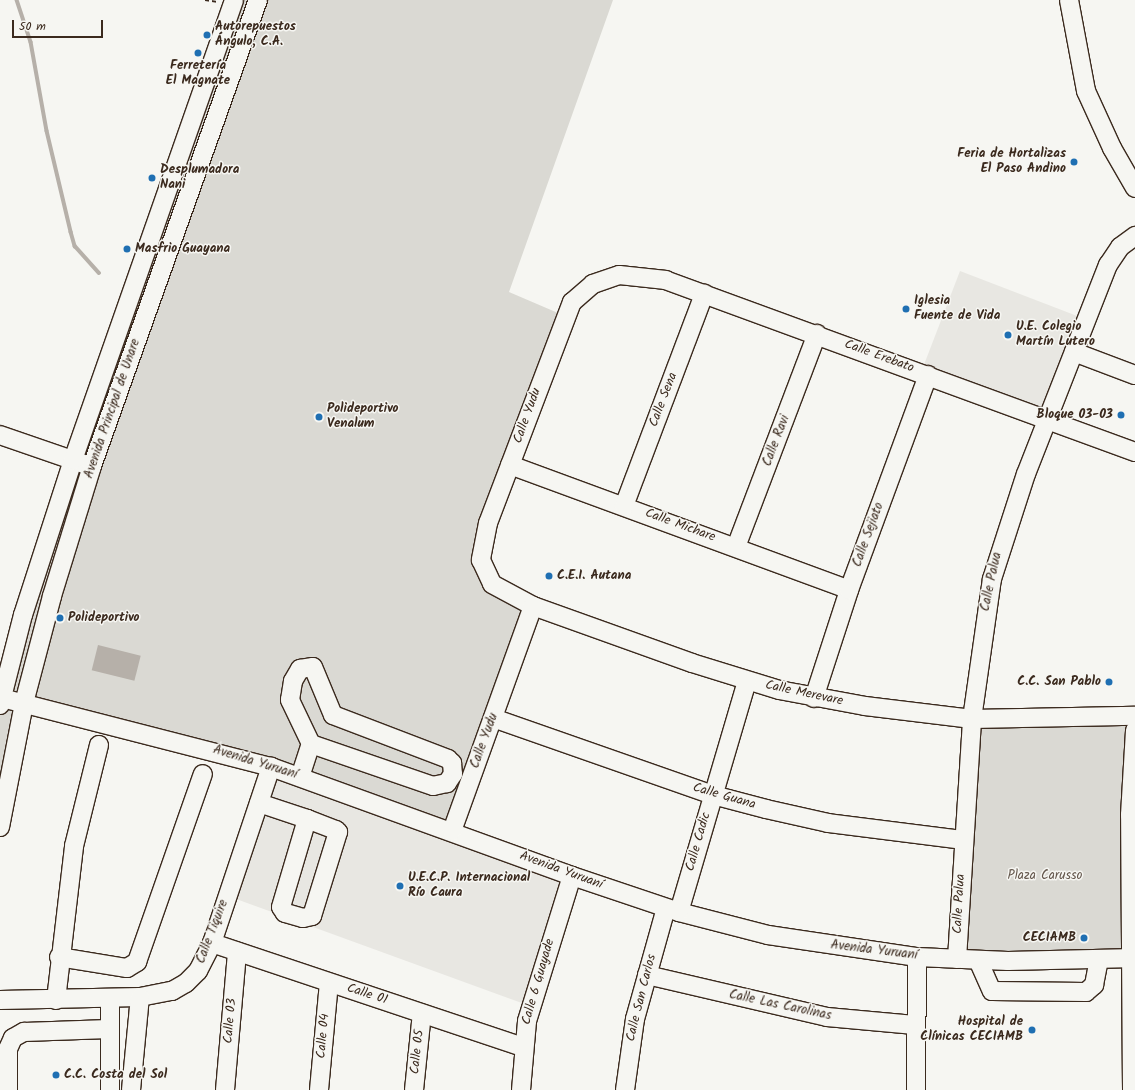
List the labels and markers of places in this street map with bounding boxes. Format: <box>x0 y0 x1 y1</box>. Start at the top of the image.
place label: Autorepuestos Ángulo, C.A. <box>215 20 296 51</box>
marker: Autorepuestos Ángulo, C.A. <box>202 30 212 40</box>
marker: Ferretería El Magnate <box>193 48 203 58</box>
place label: Ferretería El Magnate <box>166 59 230 90</box>
place label: Feria de Hortalizas El Paso Andino <box>957 147 1066 178</box>
marker: Feria de Hortalizas El Paso Andino <box>1069 157 1079 167</box>
place label: Desplumadora Nani <box>160 163 239 194</box>
marker: Desplumadora Nani <box>147 173 157 183</box>
place label: Masfrio Guayana <box>135 241 230 257</box>
marker: Masfrio Guayana <box>122 244 132 254</box>
place label: Iglesia Fuente de Vida <box>914 294 1000 325</box>
marker: Iglesia Fuente de Vida <box>901 304 911 314</box>
place label: U.E. Colegio Martín Lutero <box>1016 320 1095 351</box>
marker: U.E. Colegio Martín Lutero <box>1003 330 1013 340</box>
place label: Polideportivo Venalum <box>327 402 399 433</box>
place label: Bloque 03-03 <box>1037 407 1113 423</box>
marker: Bloque 03-03 <box>1116 410 1126 420</box>
marker: Polideportivo Venalum <box>314 412 324 422</box>
place label: C.E.I. Autana <box>557 568 631 584</box>
marker: C.E.I. Autana <box>544 571 554 581</box>
place label: Polideportivo <box>68 610 140 626</box>
marker: Polideportivo <box>55 613 65 623</box>
place label: C.C. San Pablo <box>1017 674 1101 690</box>
marker: C.C. San Pablo <box>1104 677 1114 687</box>
place label: U.E.C.P. Internacional Río Caura <box>408 871 530 902</box>
marker: U.E.C.P. Internacional Río Caura <box>395 881 405 891</box>
place label: CECIAMB <box>1023 930 1076 946</box>
marker: CECIAMB <box>1079 933 1089 943</box>
place label: Hospital de Clínicas CECIAMB <box>920 1015 1023 1046</box>
marker: Hospital de Clínicas CECIAMB <box>1026 1024 1038 1036</box>
place label: C.C. Costa del Sol <box>64 1067 167 1083</box>
marker: C.C. Costa del Sol <box>51 1070 61 1080</box>

